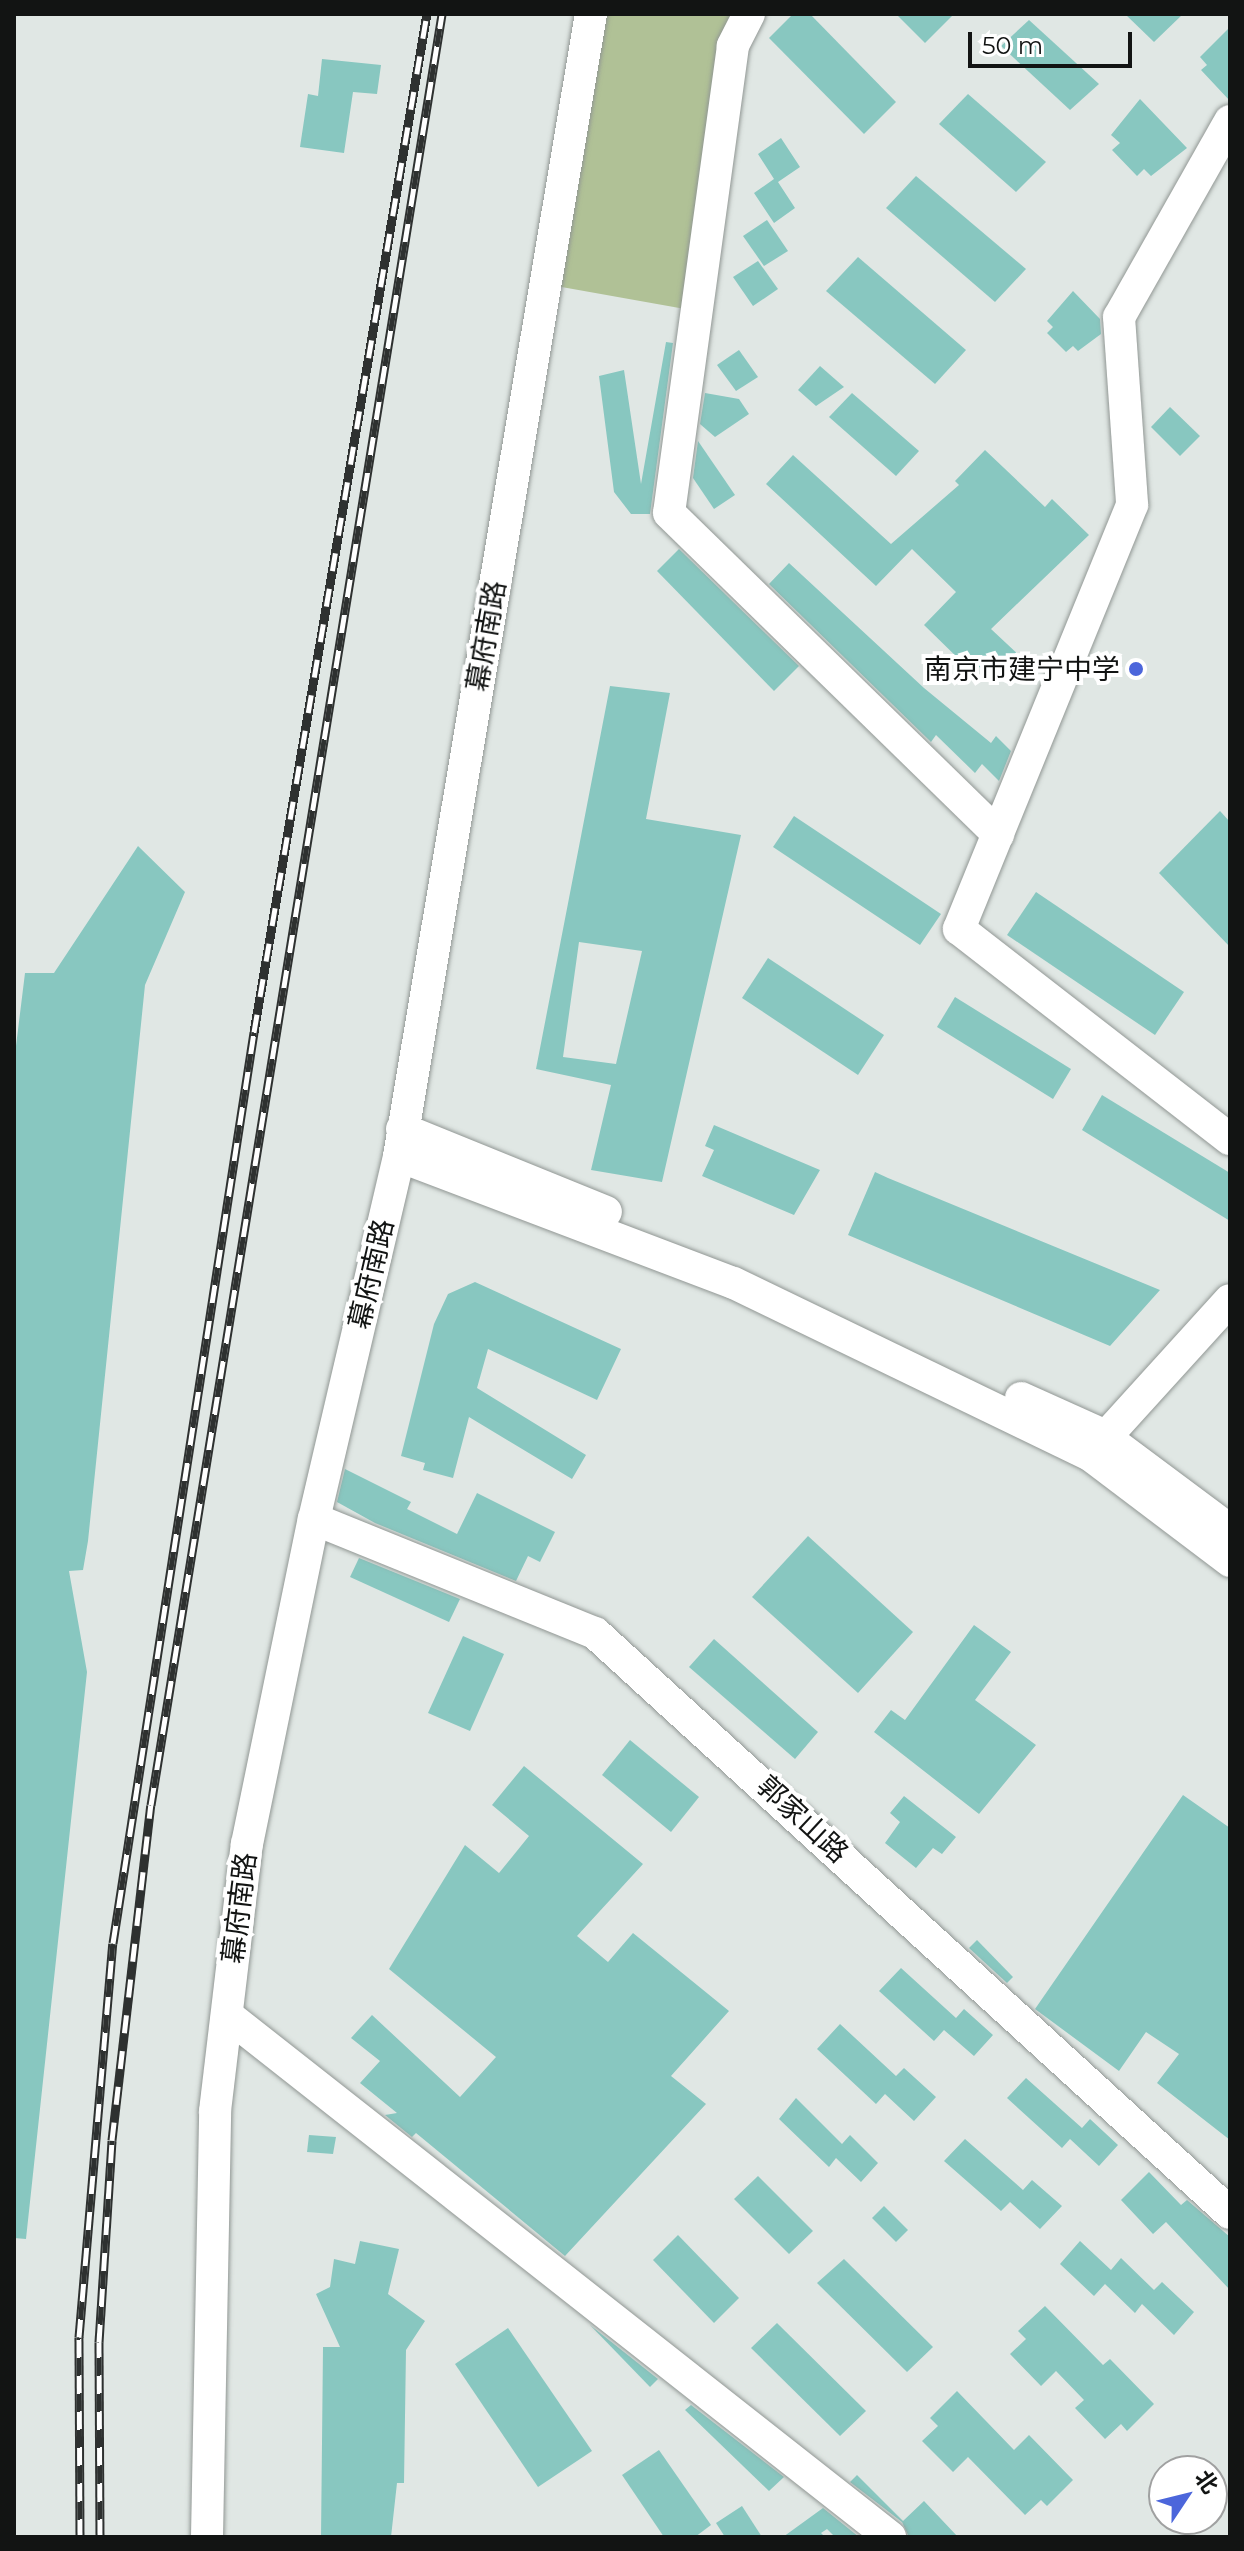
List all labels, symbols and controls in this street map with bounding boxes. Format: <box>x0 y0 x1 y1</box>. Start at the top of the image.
scale bar <box>972 16 1136 66</box>
text: 50 m <box>982 31 1043 60</box>
street label: 幕府南路 <box>460 578 512 694</box>
place label: 南京市建宁中学 <box>924 652 1120 686</box>
marker: 南京市建宁中学 <box>1127 660 1145 678</box>
street label: 幕府南路 <box>342 1216 400 1332</box>
street label: 郭家山路 <box>751 1769 855 1869</box>
street label: 幕府南路 <box>216 1850 262 1966</box>
north arrow <box>1148 2455 1228 2535</box>
text: 北 <box>1189 2465 1224 2499</box>

